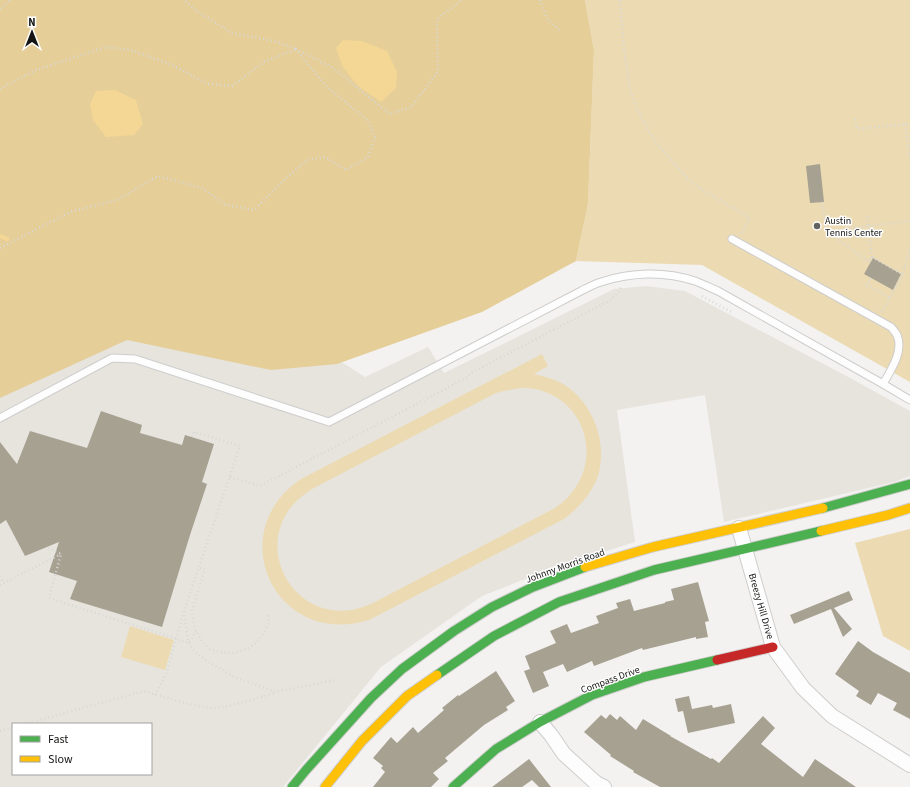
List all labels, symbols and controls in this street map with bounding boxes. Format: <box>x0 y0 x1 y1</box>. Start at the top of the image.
north arrow <box>12 12 52 52</box>
text: N <box>28 15 36 30</box>
place label: Austin Tennis Center <box>825 214 883 240</box>
marker: Austin Tennis Center <box>812 221 822 231</box>
street label: Johnny Morris Road <box>524 545 607 587</box>
street label: Breezy Hill Drive <box>745 572 777 641</box>
street label: Compass Drive <box>579 663 642 697</box>
legend <box>12 723 152 775</box>
text: Fast <box>48 731 68 748</box>
text: Slow <box>48 751 73 768</box>

